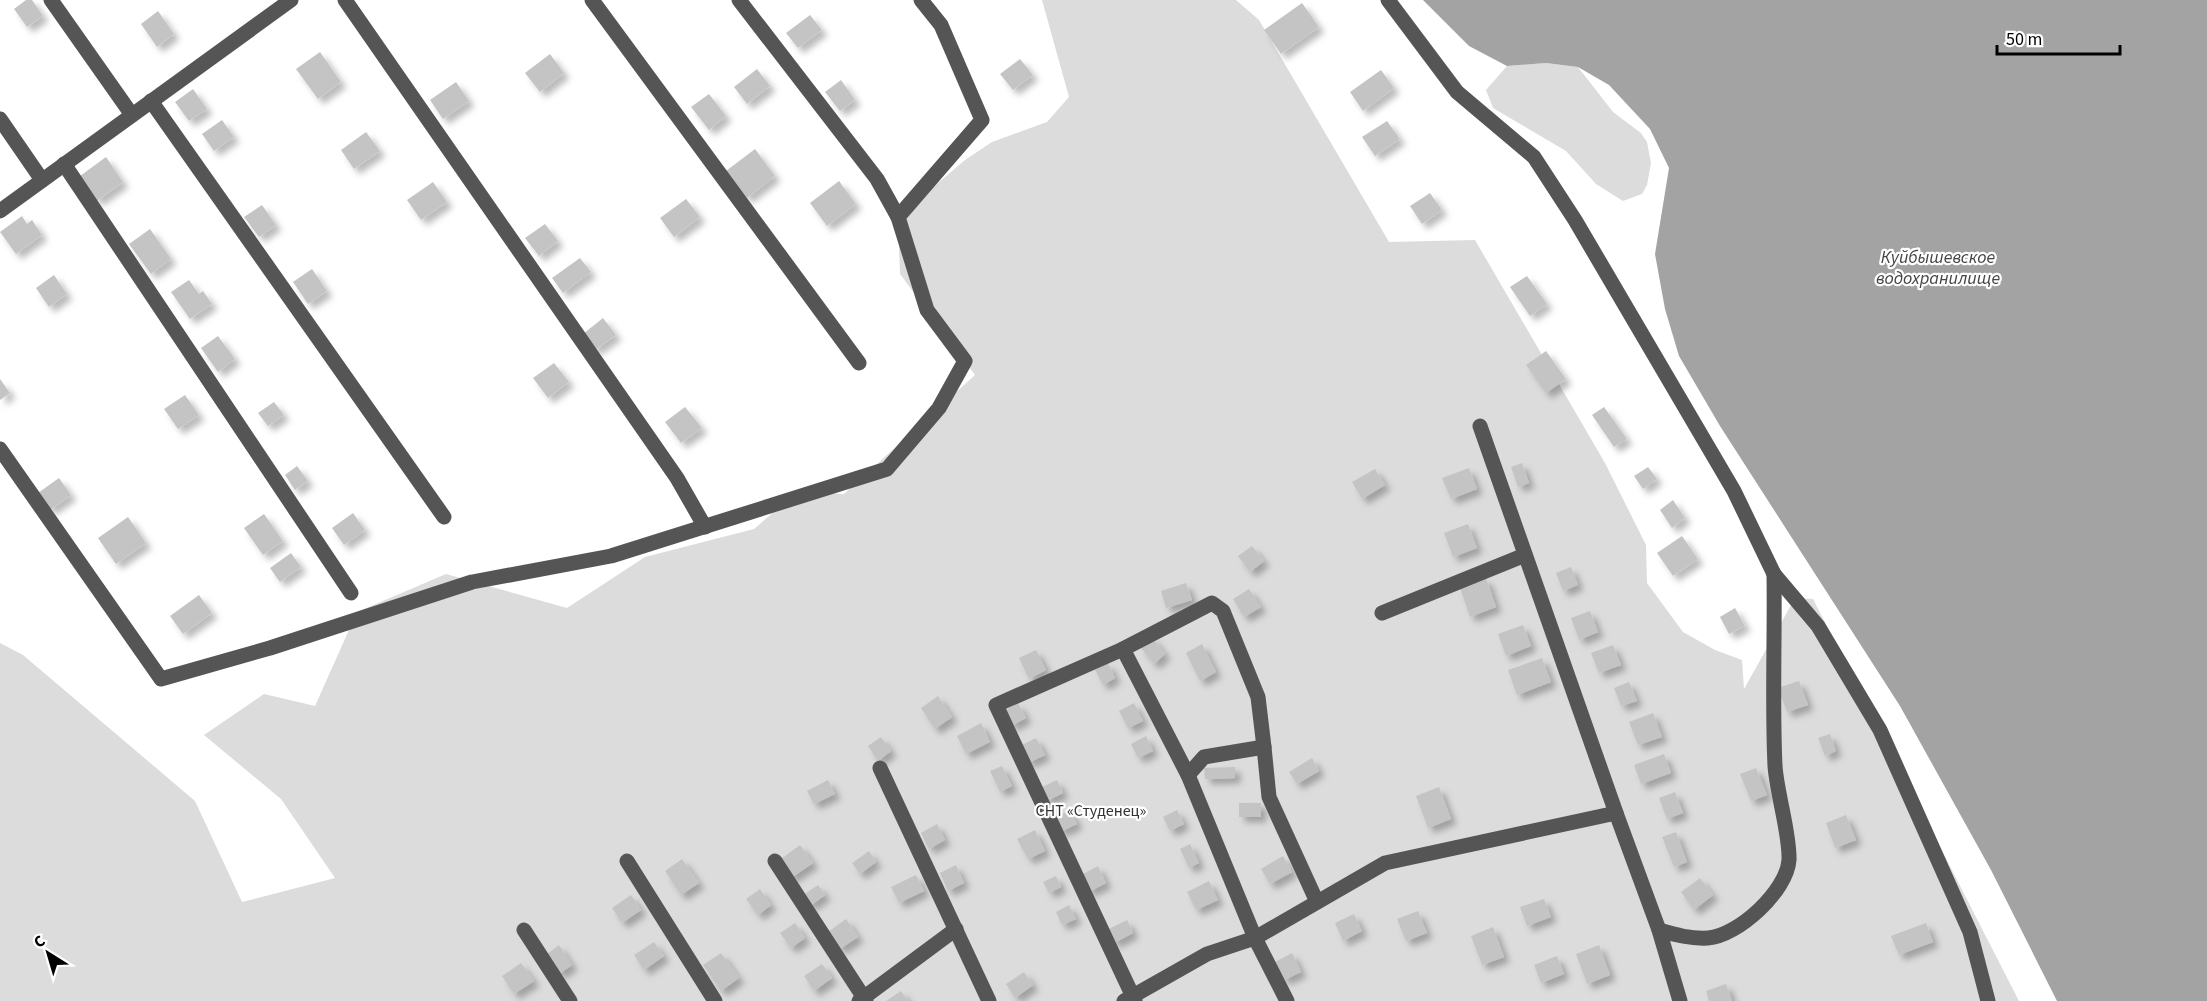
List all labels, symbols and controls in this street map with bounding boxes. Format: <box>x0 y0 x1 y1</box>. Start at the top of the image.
scale bar <box>1997 18 2120 56</box>
text: 50 m <box>2006 27 2042 52</box>
water label: Куйбышевское водохранилище <box>1876 245 2000 291</box>
park label: СНТ «Студенец» <box>1036 800 1147 822</box>
north arrow <box>18 923 78 983</box>
text: С <box>29 930 50 953</box>

